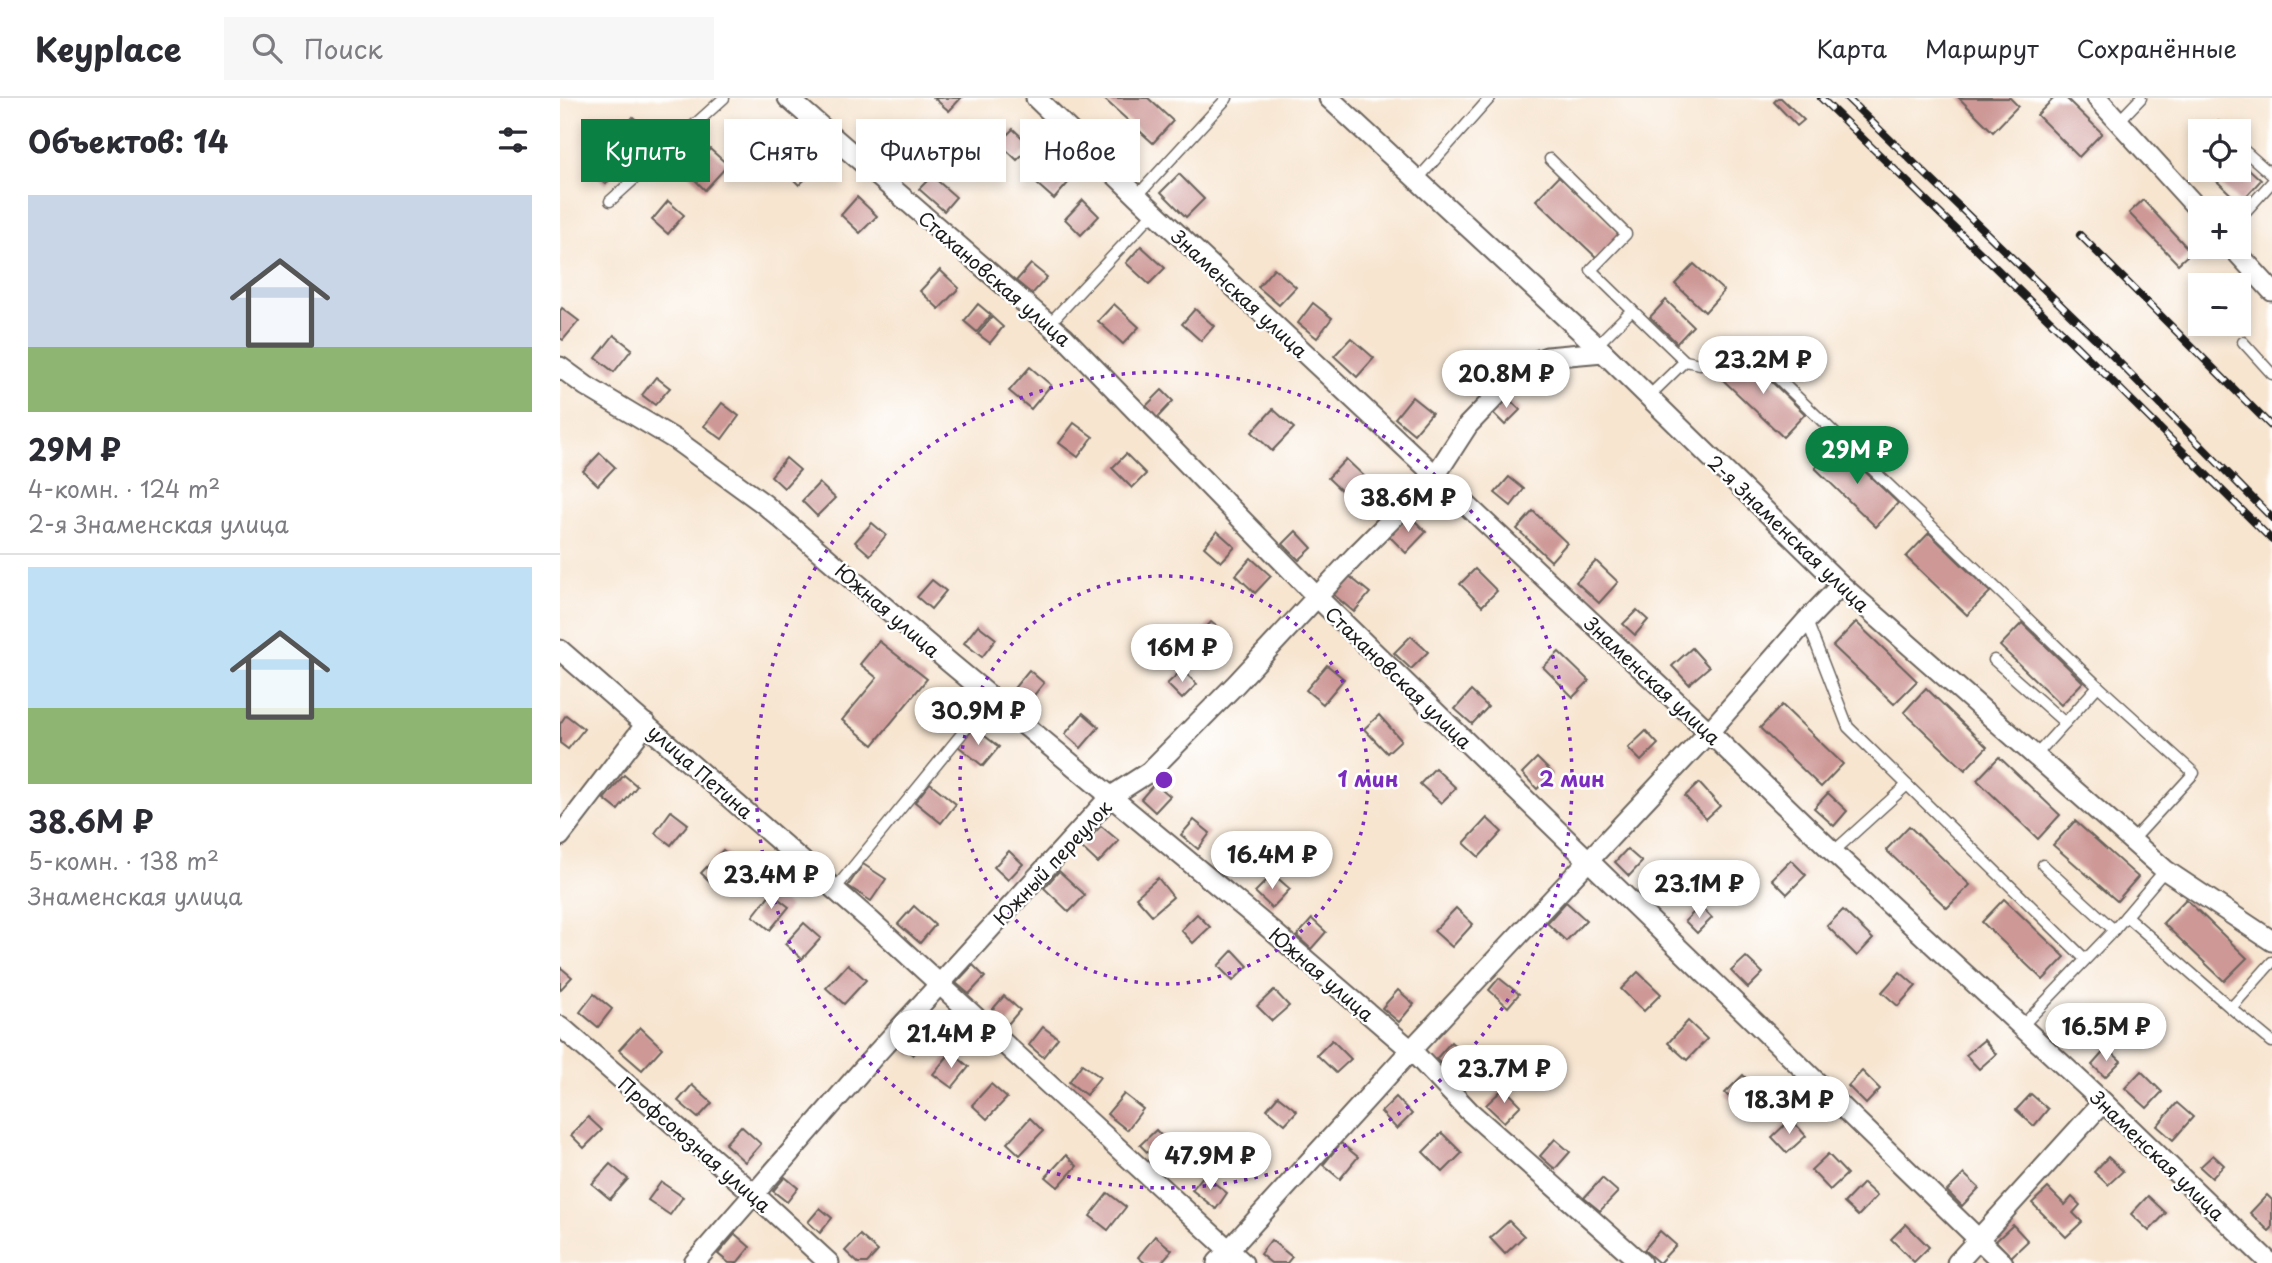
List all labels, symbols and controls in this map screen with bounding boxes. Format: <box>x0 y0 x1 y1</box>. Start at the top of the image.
search box <box>224 17 714 80</box>
text: Keyplace <box>35 23 182 73</box>
icon: search <box>248 29 286 67</box>
text: Поиск <box>304 29 383 68</box>
text: Карта <box>1816 30 1887 66</box>
text: Маршрут <box>1925 30 2039 66</box>
text: Сохранённые <box>2077 30 2237 66</box>
text: Объектов: 14 <box>28 118 228 163</box>
chip: Купить <box>581 119 710 182</box>
chip: Снять <box>724 119 842 182</box>
chip: Фильтры <box>856 119 1006 182</box>
chip: Новое <box>1020 119 1140 182</box>
map controls <box>2188 119 2251 336</box>
button: locate <box>2188 119 2251 182</box>
icon: filters <box>494 121 532 159</box>
button: + <box>2188 196 2251 259</box>
street label: Стахановская улица <box>913 204 1078 352</box>
street label: Знаменская улица <box>1165 222 1314 364</box>
icon: home <box>217 240 343 366</box>
button: − <box>2188 273 2251 336</box>
pin: 23.2M ₽ <box>1698 336 1828 396</box>
text: 23.2M ₽ <box>1714 341 1812 376</box>
pin: 20.8M ₽ <box>1441 350 1571 410</box>
text: 20.8M ₽ <box>1458 355 1554 390</box>
text: 29M ₽ <box>28 426 121 471</box>
pin: 29M ₽ <box>1808 426 1906 486</box>
text: 29M ₽ <box>1821 431 1893 466</box>
street label: 2-я Знаменская улица <box>1702 448 1876 618</box>
text: 4-комн. · 124 m² <box>28 471 220 506</box>
pin: 38.6M ₽ <box>1343 474 1473 534</box>
text: 38.6M ₽ <box>1360 479 1456 514</box>
text: 2-я Знаменская улица <box>28 506 289 541</box>
street label: Южная улица <box>830 557 947 663</box>
street label: Стахановская улица <box>1319 599 1479 755</box>
street label: Знаменская улица <box>1578 609 1727 751</box>
icon: home <box>217 612 343 738</box>
pin: 16M ₽ <box>1133 624 1231 684</box>
text: 16M ₽ <box>1147 629 1217 664</box>
pin: 30.9M ₽ <box>913 688 1043 747</box>
text: 30.9M ₽ <box>931 692 1025 727</box>
street label: улица Петина <box>642 718 760 825</box>
text: 1 мин <box>1338 762 1398 794</box>
text: 2 мин <box>1539 762 1605 794</box>
centre of rings <box>1152 768 1176 792</box>
street label: Южный переулок <box>986 793 1118 931</box>
text: 38.6M ₽ <box>28 798 153 843</box>
pin: 16.4M ₽ <box>1207 832 1337 891</box>
text: 16.4M ₽ <box>1227 836 1317 871</box>
text: 5-комн. · 138 m² <box>28 843 219 878</box>
pin: 23.4M ₽ <box>706 852 836 911</box>
text: 23.4M ₽ <box>723 856 819 891</box>
pin: 23.1M ₽ <box>1634 860 1764 920</box>
text: 23.1M ₽ <box>1654 865 1744 900</box>
text: Знаменская улица <box>28 878 243 913</box>
street label: Южная улица <box>1264 921 1381 1027</box>
pin: 16.5M ₽ <box>2041 1004 2171 1063</box>
text: 16.5M ₽ <box>2061 1008 2151 1043</box>
pin: 21.4M ₽ <box>886 1010 1016 1070</box>
text: 21.4M ₽ <box>906 1015 996 1050</box>
pin: 23.7M ₽ <box>1439 1046 1569 1105</box>
text: 23.7M ₽ <box>1457 1050 1551 1085</box>
street label: Профсоюзная улица <box>613 1070 777 1218</box>
pin: 18.3M ₽ <box>1724 1076 1854 1136</box>
text: 18.3M ₽ <box>1744 1081 1834 1116</box>
street label: Знаменская улица <box>2084 1083 2232 1227</box>
pin: 47.9M ₽ <box>1145 1132 1275 1192</box>
text: 47.9M ₽ <box>1164 1137 1256 1172</box>

